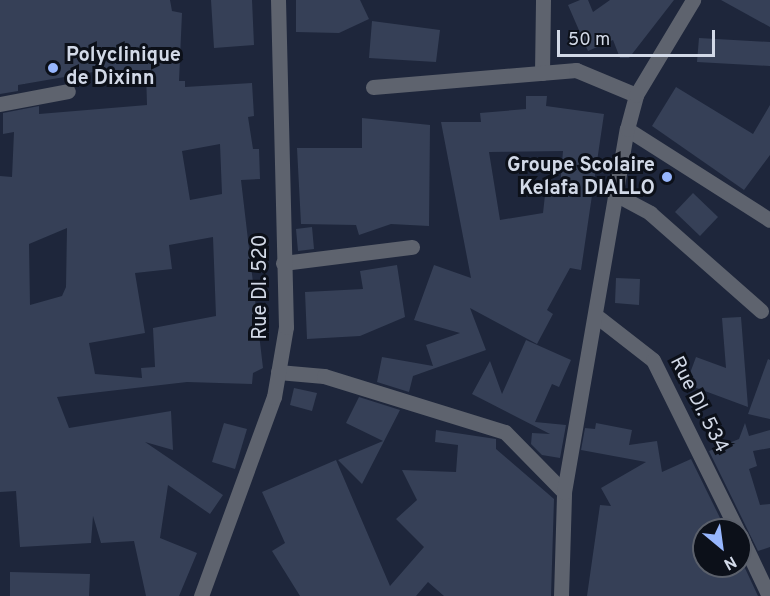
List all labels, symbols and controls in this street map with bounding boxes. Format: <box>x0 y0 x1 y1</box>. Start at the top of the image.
scale bar <box>560 18 718 56</box>
text: 50 m <box>568 29 610 52</box>
place label: Polyclinique de Dixinn <box>66 45 181 92</box>
marker: Polyclinique de Dixinn <box>44 59 62 77</box>
place label: Groupe Scolaire Kelafa DIALLO <box>507 154 655 201</box>
marker: Groupe Scolaire Kelafa DIALLO <box>660 170 674 184</box>
street label: Rue DI. 520 <box>249 234 273 340</box>
street label: Rue DI. 534 <box>664 353 732 457</box>
north arrow <box>692 518 752 578</box>
text: N <box>720 550 740 574</box>

